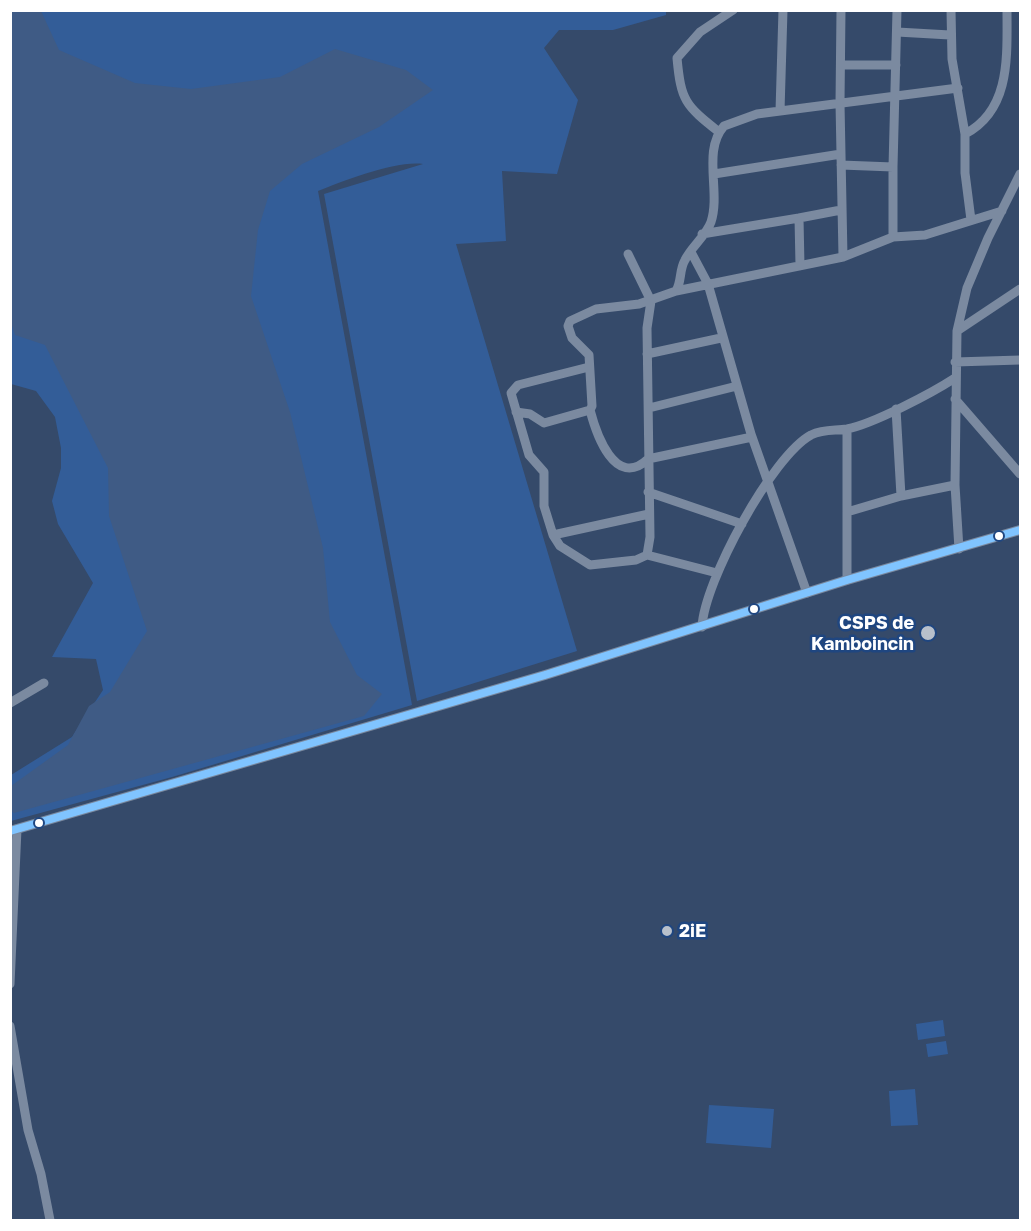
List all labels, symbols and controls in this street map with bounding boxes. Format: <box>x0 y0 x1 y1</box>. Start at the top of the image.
unlabelled marker <box>993 530 1005 542</box>
unlabelled marker <box>748 603 760 615</box>
place label: CSPS de Kamboincin <box>811 612 914 654</box>
marker: CSPS de Kamboincin <box>919 624 937 642</box>
unlabelled marker <box>33 817 45 829</box>
place label: 2iE <box>679 920 706 942</box>
marker: 2iE <box>660 924 674 938</box>

